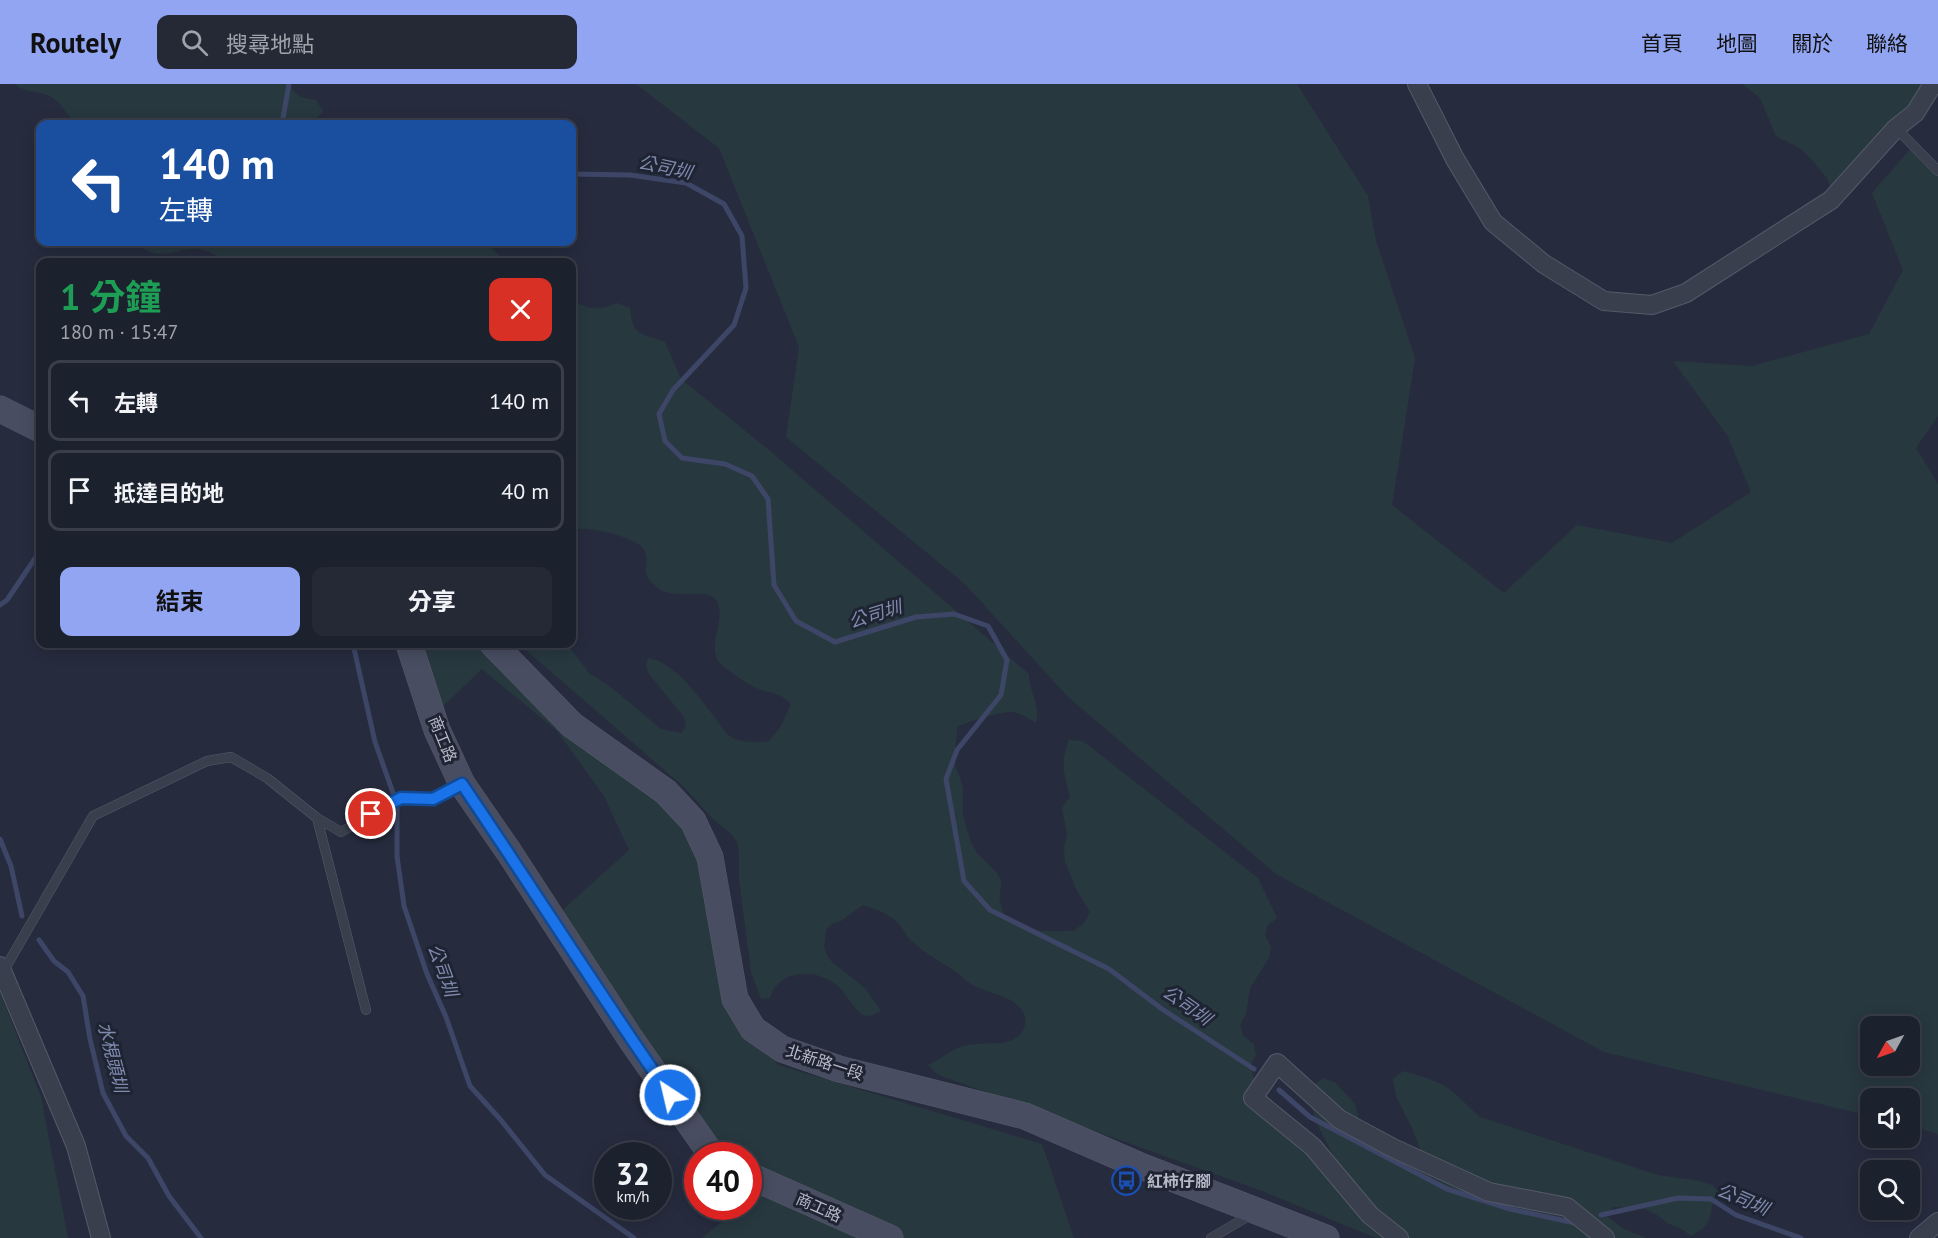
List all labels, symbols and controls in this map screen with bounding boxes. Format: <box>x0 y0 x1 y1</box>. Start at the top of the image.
search box <box>157 15 577 69</box>
text: Routely <box>30 24 121 61</box>
icon: search <box>178 26 211 59</box>
text: 搜尋地點 <box>226 30 314 58</box>
text: 首頁 <box>1641 30 1683 57</box>
text: 地圖 <box>1716 30 1758 57</box>
text: 關於 <box>1791 30 1833 57</box>
text: 聯絡 <box>1866 30 1908 57</box>
text: 140 m <box>159 136 275 191</box>
icon: left <box>60 144 138 222</box>
water label: 公司圳 <box>636 150 697 184</box>
text: 左轉 <box>159 193 213 227</box>
text: 1 分鐘 <box>60 273 162 320</box>
button: close <box>489 278 552 341</box>
text: 180 m · 15:47 <box>60 319 178 345</box>
icon: left <box>63 384 96 417</box>
text: 140 m <box>489 387 549 415</box>
text: 左轉 <box>114 389 158 417</box>
icon: arrive <box>63 474 96 507</box>
text: 40 m <box>501 477 549 505</box>
text: 抵達目的地 <box>114 479 224 507</box>
button: 結束 <box>60 567 300 636</box>
button: 分享 <box>312 567 552 636</box>
water label: 公司圳 <box>846 594 907 633</box>
street label: 商工路 <box>425 713 461 765</box>
pin <box>345 788 396 839</box>
icon: arrive <box>354 797 387 830</box>
water label: 公司圳 <box>423 941 464 1002</box>
water label: 公司圳 <box>1158 980 1218 1032</box>
north arrow <box>1860 1016 1920 1076</box>
map controls <box>1860 1016 1920 1220</box>
water label: 水梘頭圳 <box>93 1019 134 1098</box>
street label: 北新路一段 <box>784 1040 866 1084</box>
position arrow <box>638 1063 702 1127</box>
button: sound <box>1860 1088 1920 1148</box>
speed limit sign: 40 <box>684 1142 762 1220</box>
text: 32 <box>616 1154 650 1193</box>
button: search <box>1860 1160 1920 1220</box>
bus stop icon: 紅柿仔腳 <box>1110 1165 1142 1197</box>
place label: 紅柿仔腳 <box>1147 1171 1211 1191</box>
water label: 公司圳 <box>1714 1178 1775 1221</box>
text: km/h <box>617 1187 649 1206</box>
street label: 商工路 <box>793 1188 845 1226</box>

